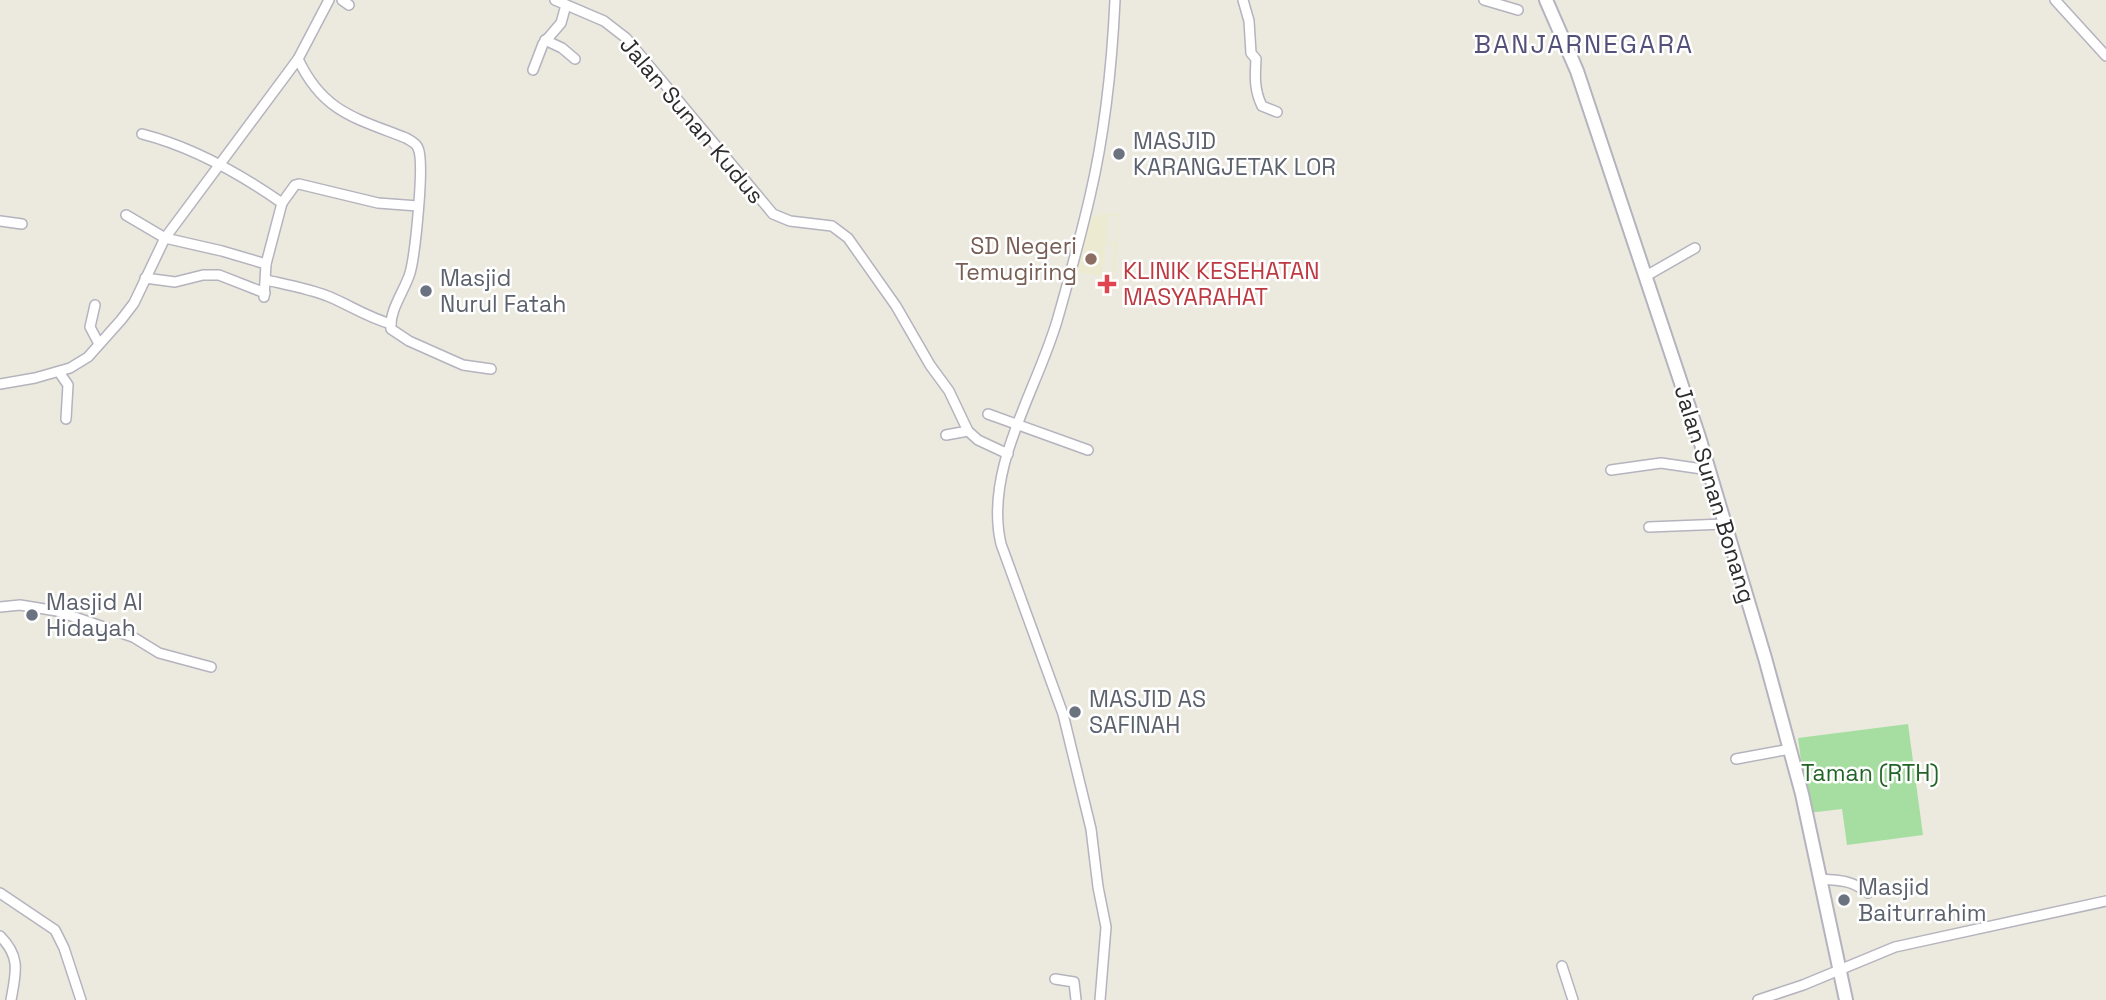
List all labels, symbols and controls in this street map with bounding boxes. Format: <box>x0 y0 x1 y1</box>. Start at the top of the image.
district label: BANJARNEGARA <box>1474 27 1694 61</box>
street label: Jalan Sunan Kudus <box>613 30 771 210</box>
place label: MASJID KARANGJETAK LOR <box>1133 126 1336 182</box>
marker: MASJID KARANGJETAK LOR <box>1111 146 1127 162</box>
place label: SD Negeri Temugiring <box>955 231 1077 287</box>
marker: SD Negeri Temugiring <box>1083 251 1099 267</box>
place label: KLINIK KESEHATAN MASYARAHAT <box>1123 256 1319 312</box>
place label: Masjid Nurul Fatah <box>440 263 566 319</box>
marker: KLINIK KESEHATAN MASYARAHAT <box>1097 274 1117 294</box>
marker: Masjid Nurul Fatah <box>418 283 434 299</box>
street label: Jalan Sunan Bonang <box>1668 381 1762 607</box>
place label: Masjid Al Hidayah <box>46 587 143 643</box>
marker: Masjid Al Hidayah <box>24 607 40 623</box>
place label: MASJID AS SAFINAH <box>1089 684 1206 740</box>
marker: MASJID AS SAFINAH <box>1067 704 1083 720</box>
park label: Taman (RTH) <box>1801 758 1939 788</box>
place label: Masjid Baiturrahim <box>1858 872 1986 928</box>
marker: Masjid Baiturrahim <box>1836 892 1852 908</box>

